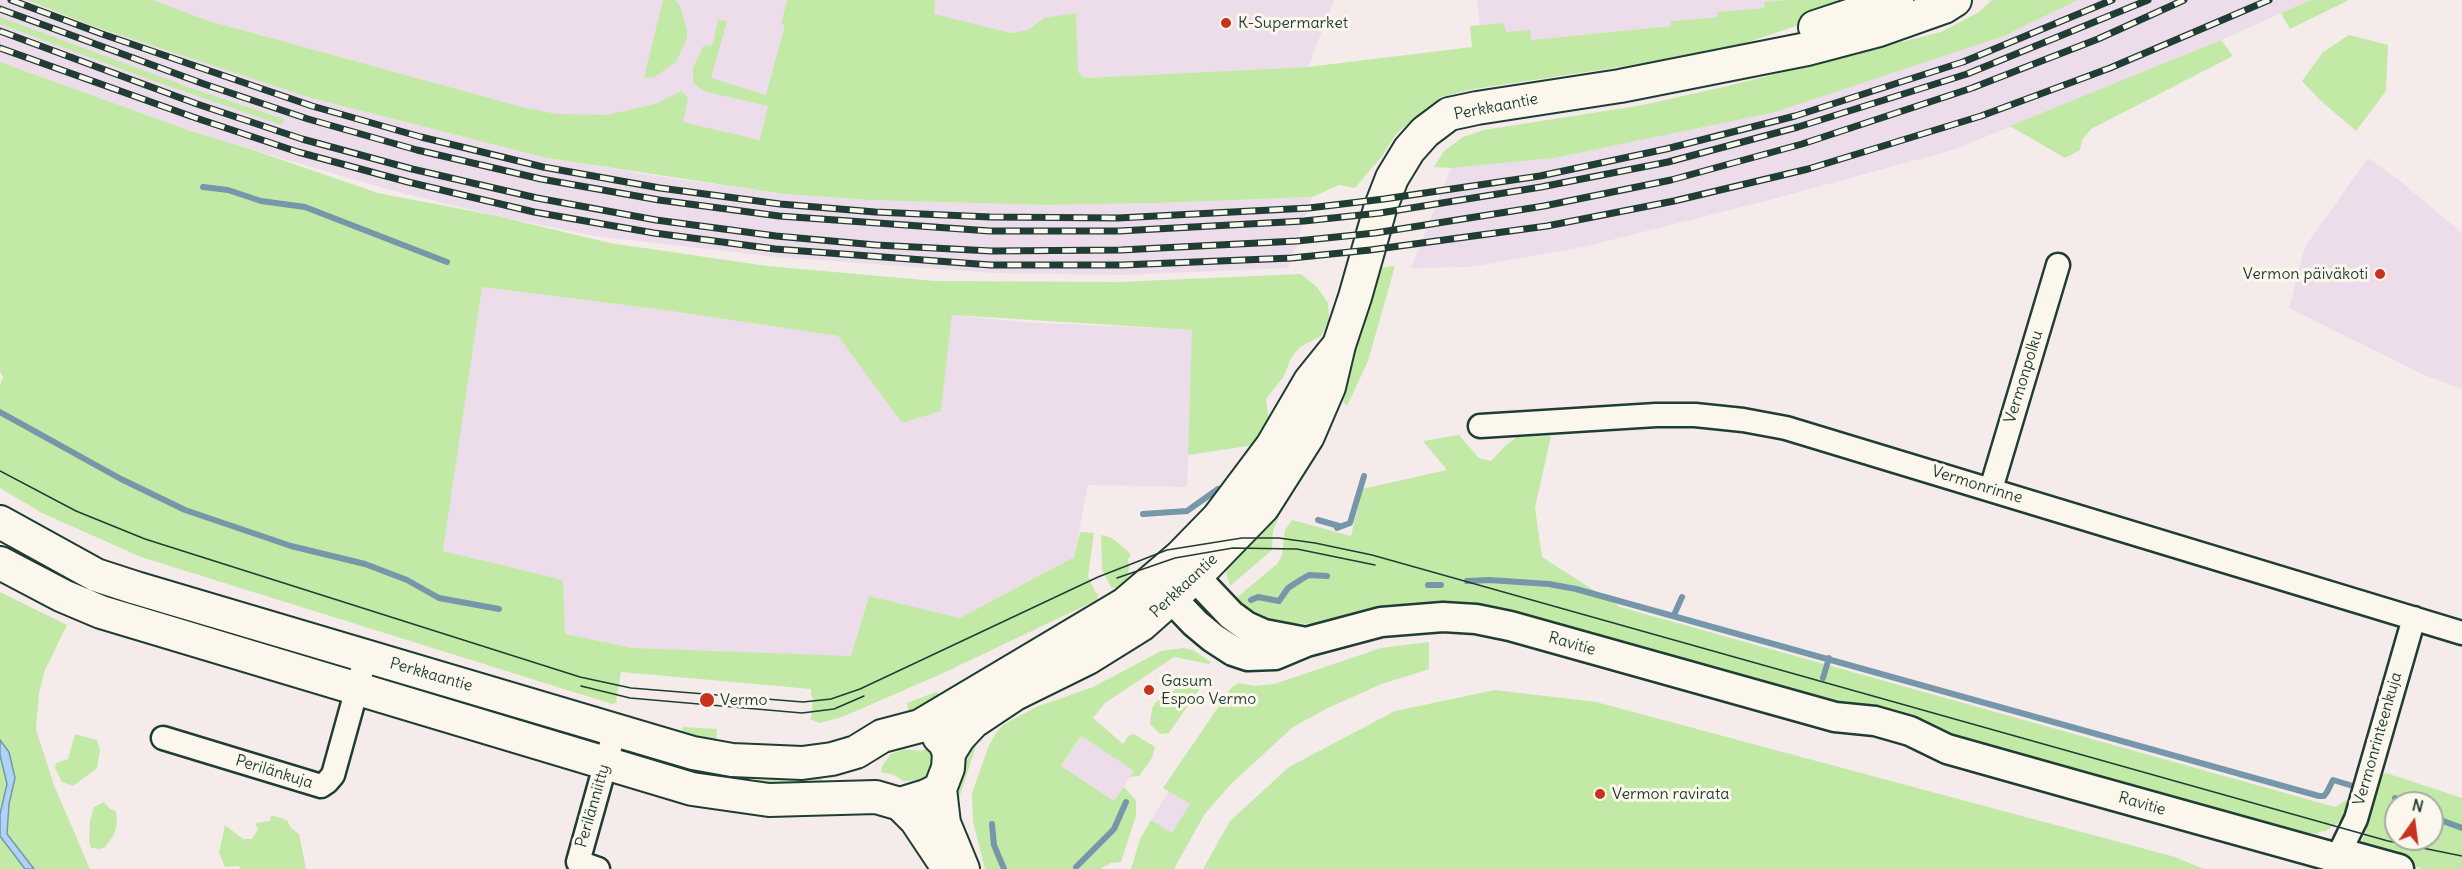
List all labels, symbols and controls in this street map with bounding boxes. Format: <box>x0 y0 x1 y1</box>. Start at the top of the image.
place label: K-Supermarket <box>1238 13 1348 33</box>
marker: K-Supermarket <box>1219 16 1233 30</box>
street label: Perkkaantie <box>1452 89 1540 125</box>
place label: Vermon päiväkoti <box>2243 264 2368 284</box>
marker: Vermon päiväkoti <box>2373 267 2387 281</box>
street label: Vermonpolku <box>2001 328 2047 426</box>
street label: Vermonrinne <box>1929 462 2025 508</box>
street label: Perkkaantie <box>1146 550 1222 622</box>
street label: Ravitie <box>1546 628 1598 660</box>
street label: Perkkaantie <box>387 654 475 696</box>
street label: Vermonrinteenkuja <box>2350 670 2406 808</box>
place label: Gasum Espoo Vermo <box>1161 671 1256 709</box>
marker: Gasum Espoo Vermo <box>1142 683 1156 697</box>
place label: Vermo <box>720 690 768 710</box>
marker: Vermo <box>698 691 716 709</box>
street label: Perilänkuja <box>233 751 315 793</box>
street label: Perilänniitty <box>572 762 614 850</box>
place label: Vermon ravirata <box>1612 784 1729 804</box>
marker: Vermon ravirata <box>1593 787 1607 801</box>
street label: Ravitie <box>2116 788 2168 820</box>
north arrow <box>2384 791 2444 851</box>
text: N <box>2410 794 2426 817</box>

